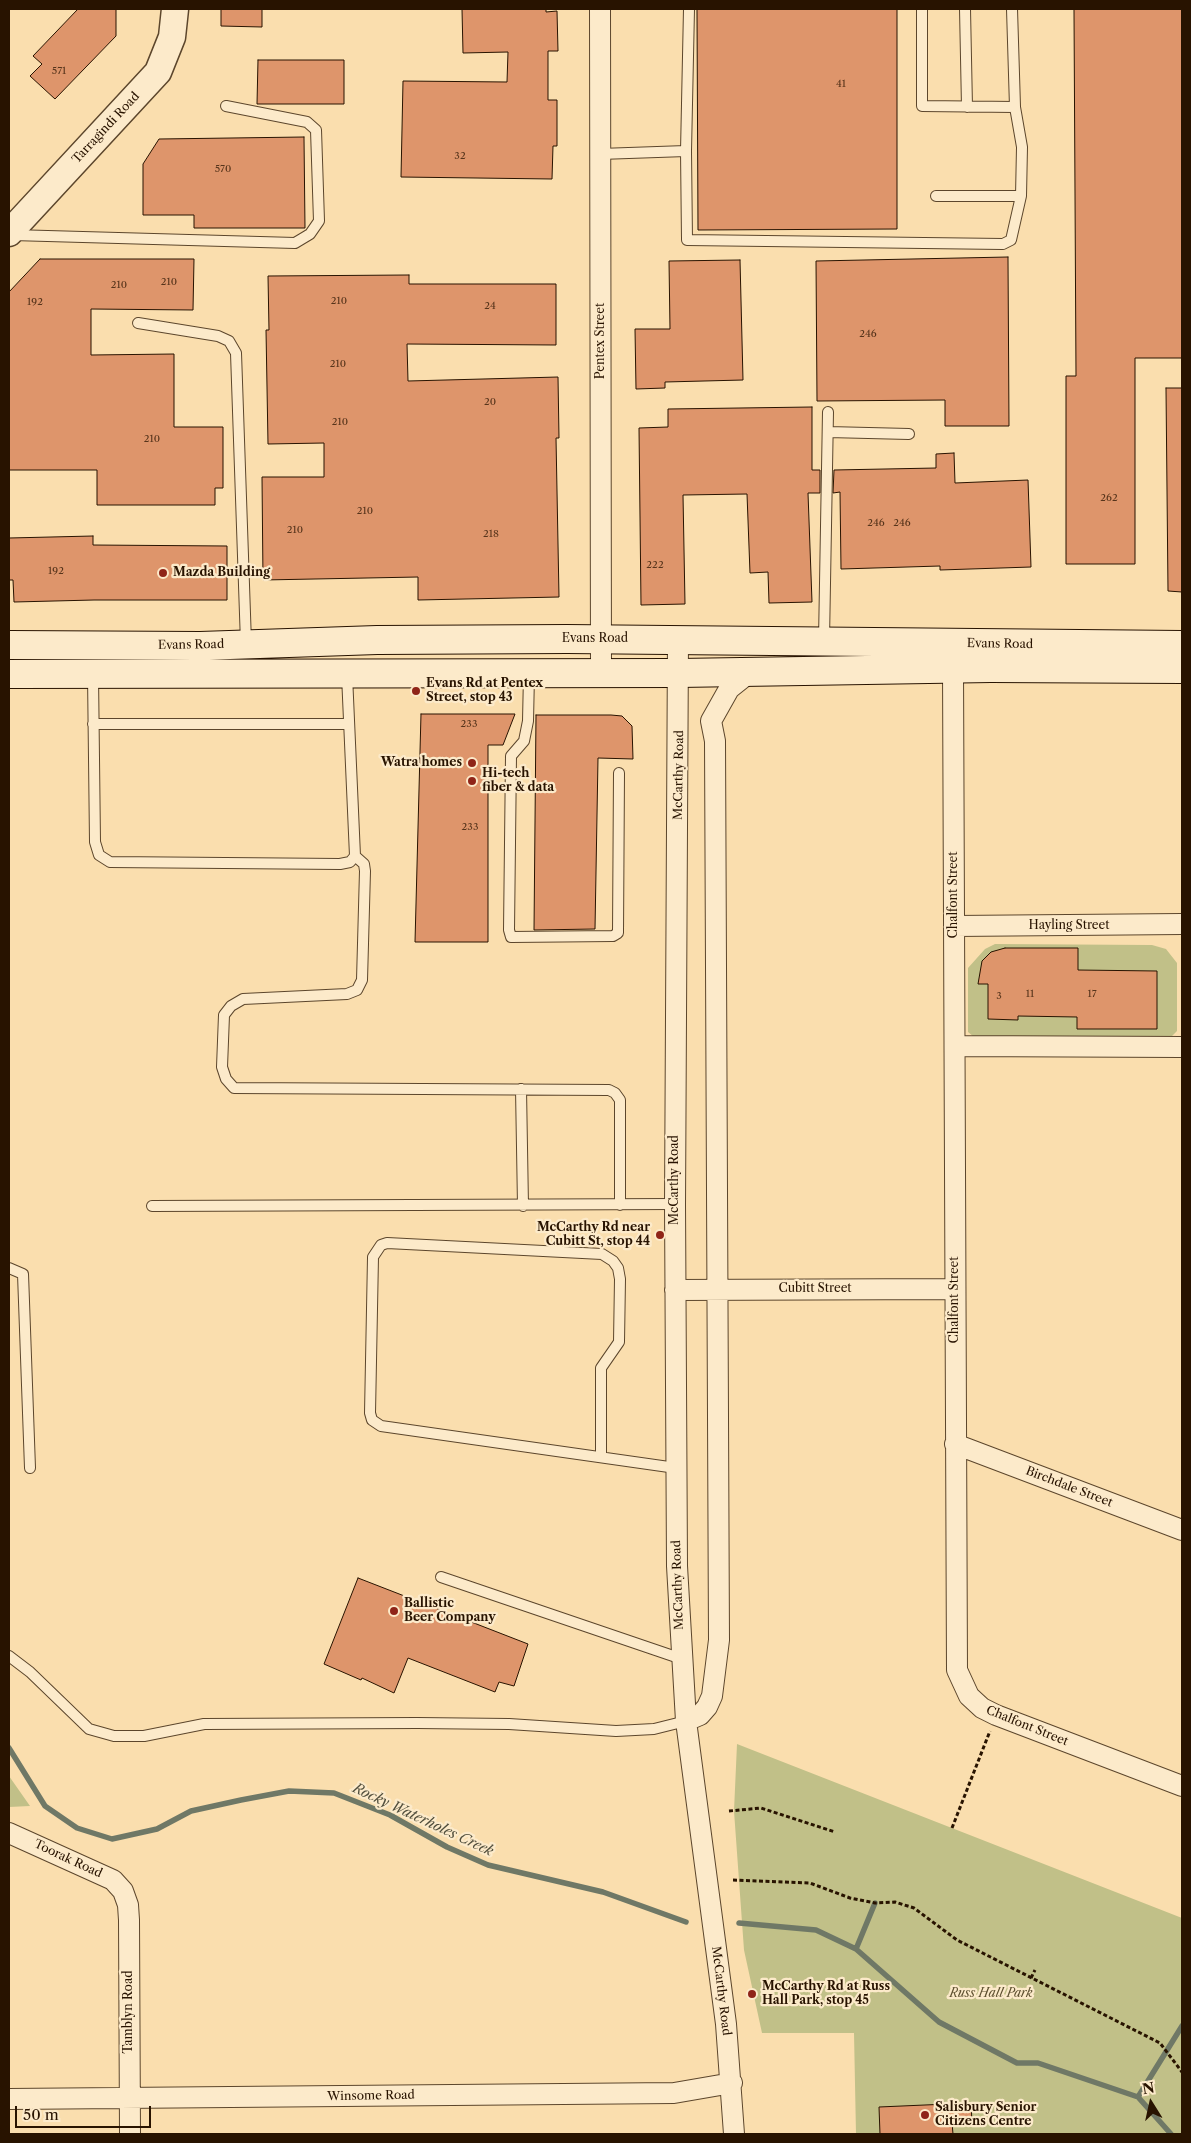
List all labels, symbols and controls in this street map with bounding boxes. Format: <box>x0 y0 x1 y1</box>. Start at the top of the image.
house number: 571 <box>52 65 66 77</box>
house number: 41 <box>836 78 846 90</box>
street label: Tarragindi Road <box>69 89 143 167</box>
house number: 32 <box>454 150 466 162</box>
house number: 570 <box>215 163 231 175</box>
house number: 210 <box>161 276 177 288</box>
house number: 210 <box>111 279 127 291</box>
house number: 210 <box>331 295 347 307</box>
house number: 192 <box>27 296 43 308</box>
house number: 24 <box>484 300 496 312</box>
street label: Pentex Street <box>594 303 608 379</box>
house number: 246 <box>859 328 877 340</box>
house number: 210 <box>330 358 346 370</box>
house number: 20 <box>484 396 496 408</box>
house number: 210 <box>332 416 348 428</box>
house number: 210 <box>144 433 160 445</box>
house number: 262 <box>1100 492 1118 504</box>
house number: 210 <box>357 505 373 517</box>
house number: 246 <box>867 517 885 529</box>
house number: 246 <box>893 517 911 529</box>
house number: 210 <box>287 524 303 536</box>
house number: 218 <box>483 528 499 540</box>
house number: 222 <box>646 559 664 571</box>
house number: 192 <box>48 565 64 577</box>
place label: Mazda Building <box>173 566 270 580</box>
marker: Mazda Building <box>157 567 169 579</box>
street label: Evans Road <box>562 632 628 646</box>
street label: Evans Road <box>967 636 1033 652</box>
street label: Evans Road <box>158 637 224 653</box>
place label: Evans Rd at Pentex Street, stop 43 <box>426 677 543 705</box>
marker: Evans Rd at Pentex Street, stop 43 <box>410 685 422 697</box>
house number: 233 <box>461 718 477 730</box>
street label: McCarthy Road <box>671 730 687 820</box>
place label: Watra homes <box>381 756 462 770</box>
marker: Watra homes <box>466 757 478 769</box>
place label: Hi-tech fiber & data <box>482 767 554 795</box>
marker: Hi-tech fiber & data <box>466 775 478 787</box>
house number: 233 <box>462 821 478 833</box>
street label: Chalfont Street <box>947 851 961 939</box>
street label: Hayling Street <box>1028 919 1110 933</box>
house number: 11 <box>1026 988 1034 1000</box>
house number: 17 <box>1087 988 1097 1000</box>
house number: 3 <box>996 990 1002 1002</box>
street label: McCarthy Road <box>668 1135 682 1225</box>
place label: McCarthy Rd near Cubitt St, stop 44 <box>537 1221 650 1249</box>
marker: McCarthy Rd near Cubitt St, stop 44 <box>654 1229 666 1241</box>
street label: Chalfont Street <box>948 1256 962 1344</box>
street label: Cubitt Street <box>778 1282 852 1296</box>
street label: Birchdale Street <box>1024 1464 1114 1510</box>
street label: McCarthy Road <box>669 1540 687 1630</box>
place label: Ballistic Beer Company <box>404 1597 496 1625</box>
marker: Ballistic Beer Company <box>388 1605 400 1617</box>
street label: Chalfont Street <box>984 1703 1070 1749</box>
water label: Rocky Waterholes Creek <box>350 1780 496 1860</box>
street label: Toorak Road <box>32 1837 104 1881</box>
street label: McCarthy Road <box>708 1946 734 2036</box>
street label: Tamblyn Road <box>122 1970 136 2054</box>
place label: McCarthy Rd at Russ Hall Park, stop 45 <box>762 1980 890 2008</box>
park label: Russ Hall Park <box>949 1987 1033 2001</box>
marker: McCarthy Rd at Russ Hall Park, stop 45 <box>746 1988 758 2000</box>
north arrow <box>1126 2078 1176 2128</box>
text: N <box>1141 2078 1156 2098</box>
street label: Winsome Road <box>327 2088 415 2104</box>
scale bar <box>18 2096 154 2128</box>
place label: Salisbury Senior Citizens Centre <box>935 2101 1036 2129</box>
text: 50 m <box>23 2105 59 2124</box>
marker: Salisbury Senior Citizens Centre <box>919 2109 931 2121</box>

